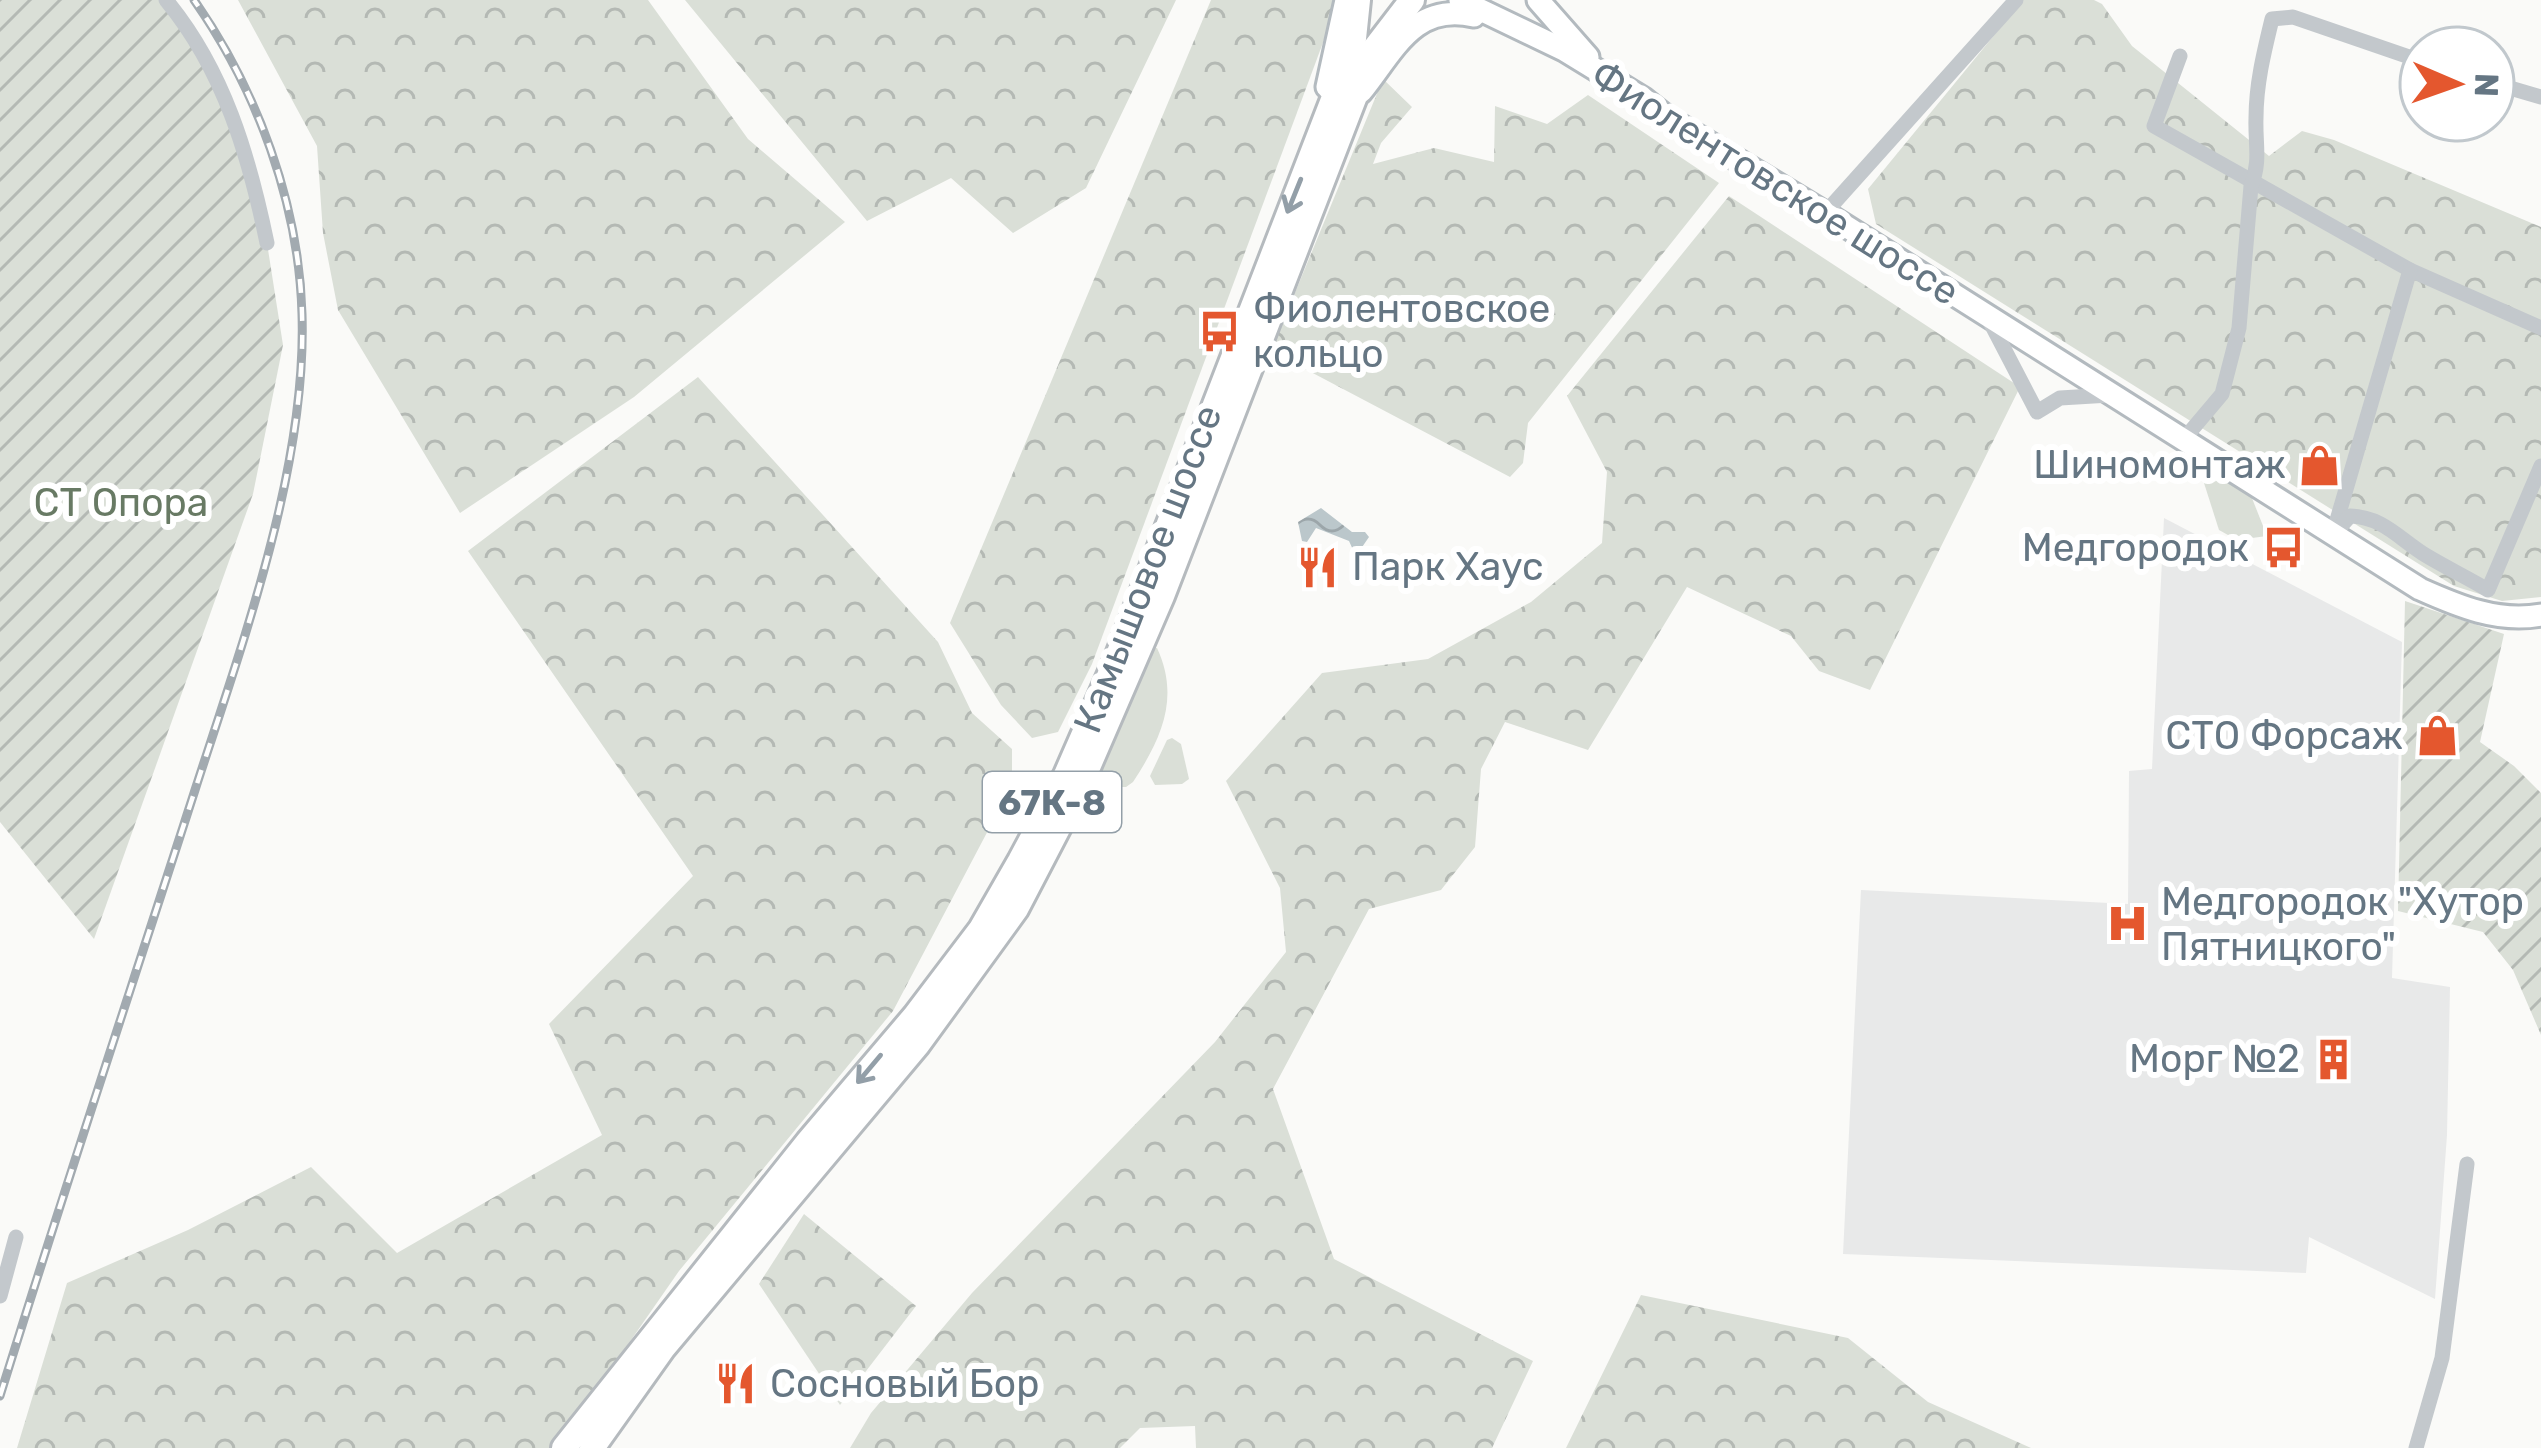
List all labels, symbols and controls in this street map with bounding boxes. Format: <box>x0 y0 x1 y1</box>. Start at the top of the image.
north arrow <box>2397 24 2517 144</box>
street label: Фиолентовское шоссе <box>1583 51 1967 315</box>
text: N <box>2467 72 2506 98</box>
one-way arrow <box>1282 176 1304 213</box>
place label: Фиолентовское кольцо <box>1253 286 1550 377</box>
bus stop icon: Фиолентовское кольцо <box>1196 308 1242 354</box>
street label: Камышовое шоссе <box>1064 399 1232 739</box>
place label: Шиномонтаж <box>2033 442 2286 488</box>
shop icon: Шиномонтаж <box>2297 442 2343 488</box>
park label: СТ Опора <box>34 480 208 526</box>
place label: Медгородок <box>2022 525 2249 571</box>
bus stop icon: Медгородок <box>2260 525 2306 571</box>
restaurant icon: Парк Хаус <box>1295 544 1341 590</box>
place label: Парк Хаус <box>1352 544 1544 590</box>
place label: СТО Форсаж <box>2165 713 2403 759</box>
shop icon: СТО Форсаж <box>2414 713 2460 759</box>
road number: 67К-8 <box>983 772 1121 832</box>
place label: Медгородок "Хутор Пятницкого" <box>2161 879 2524 970</box>
hospital icon: Медгородок "Хутор Пятницкого" <box>2104 901 2150 947</box>
place label: Морг №2 <box>2129 1036 2300 1082</box>
building icon: Морг №2 <box>2311 1036 2357 1082</box>
one-way arrow <box>856 1053 884 1084</box>
restaurant icon: Сосновый Бор <box>713 1361 759 1407</box>
place label: Сосновый Бор <box>770 1361 1039 1407</box>

